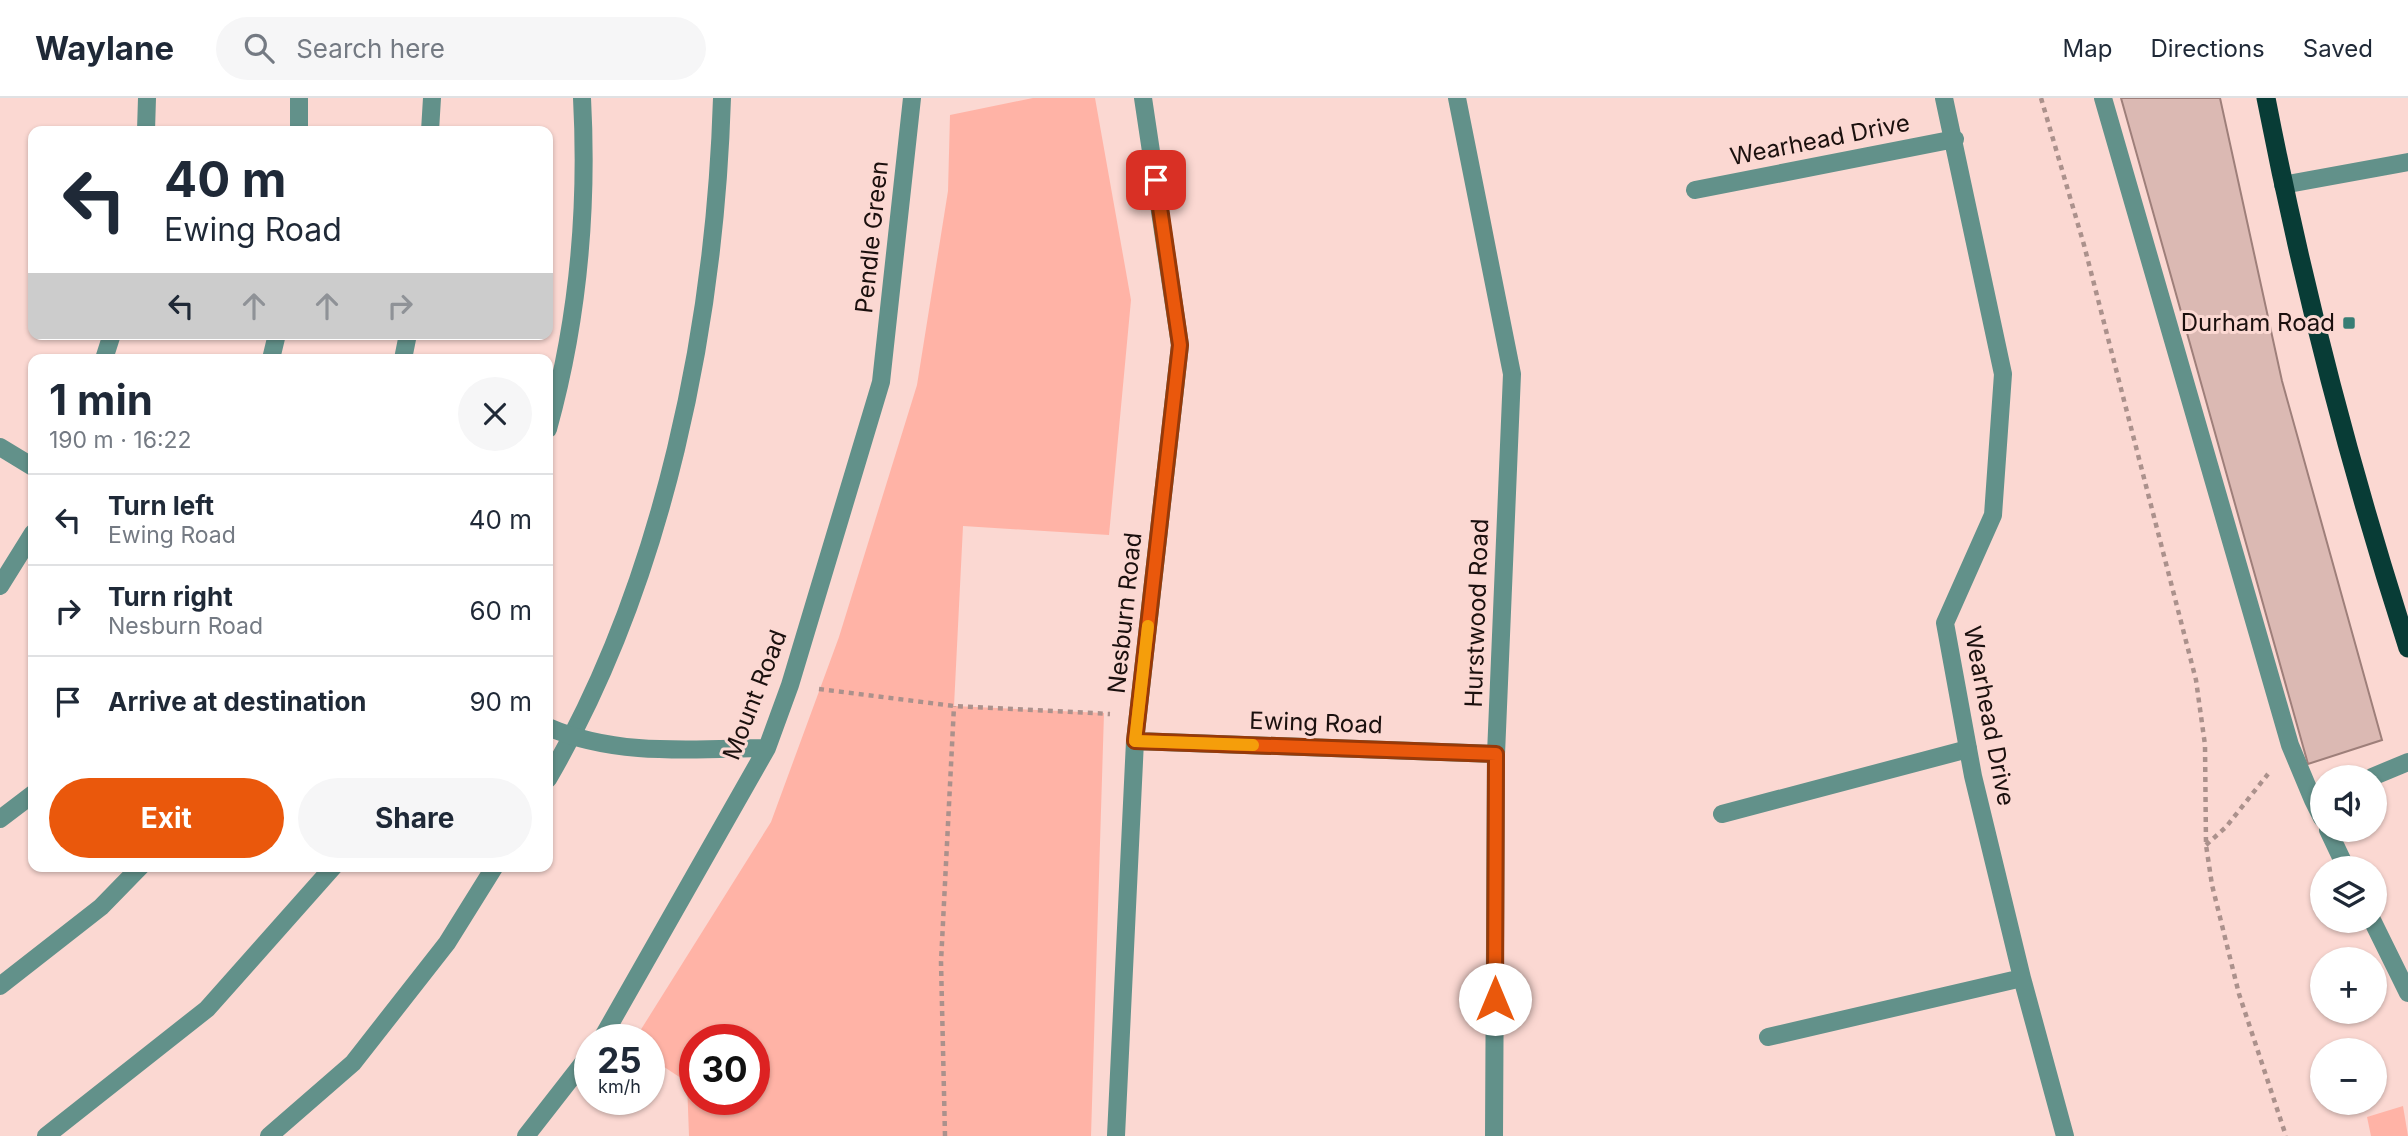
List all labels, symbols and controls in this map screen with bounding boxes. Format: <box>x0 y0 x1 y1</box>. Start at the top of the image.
search box <box>216 17 706 80</box>
text: Waylane <box>35 28 174 68</box>
icon: search <box>240 29 278 67</box>
text: Search here <box>296 33 445 64</box>
text: Map <box>2063 34 2112 63</box>
text: Directions <box>2150 34 2265 63</box>
text: Saved <box>2303 34 2373 63</box>
street label: Wearhead Drive <box>1728 108 1912 171</box>
text: 40 m <box>164 150 287 209</box>
pin <box>1126 150 1186 210</box>
icon: left <box>49 154 140 245</box>
street label: Pendle Green <box>849 159 894 315</box>
icon: arrive <box>1137 161 1175 199</box>
text: Ewing Road <box>164 210 342 249</box>
icon: left <box>162 287 200 325</box>
icon: ahead <box>235 287 273 325</box>
icon: ahead <box>308 287 346 325</box>
icon: right <box>381 287 419 325</box>
place label: Durham Road <box>2181 308 2335 337</box>
marker: Durham Road <box>2341 315 2357 331</box>
text: 1 min <box>49 374 153 425</box>
button: close <box>458 377 532 451</box>
text: 190 m · 16:22 <box>49 426 192 454</box>
text: Turn left <box>108 490 214 521</box>
icon: left <box>49 501 87 539</box>
text: 40 m <box>469 504 532 535</box>
street label: Hurstwood Road <box>1459 518 1494 708</box>
text: Ewing Road <box>108 521 236 549</box>
street label: Nesburn Road <box>1102 531 1147 695</box>
text: Turn right <box>108 581 233 612</box>
icon: right <box>49 592 87 630</box>
text: 60 m <box>469 595 532 626</box>
text: Nesburn Road <box>108 612 263 640</box>
street label: Wearhead Drive <box>1958 624 2021 808</box>
street label: Mount Road <box>716 626 793 764</box>
icon: arrive <box>49 683 87 721</box>
text: Arrive at destination <box>108 686 367 717</box>
text: 90 m <box>469 686 532 717</box>
street label: Ewing Road <box>1249 706 1383 739</box>
map controls <box>2310 765 2387 1115</box>
button: sound <box>2310 765 2387 842</box>
button: Exit <box>49 778 284 858</box>
button: Share <box>298 778 532 858</box>
button: layers <box>2310 856 2387 933</box>
button: + <box>2310 947 2387 1024</box>
position arrow <box>1458 962 1532 1036</box>
speed limit sign: 30 <box>679 1024 770 1115</box>
button: − <box>2310 1038 2387 1115</box>
text: 25 <box>597 1039 642 1081</box>
text: km/h <box>598 1076 641 1097</box>

